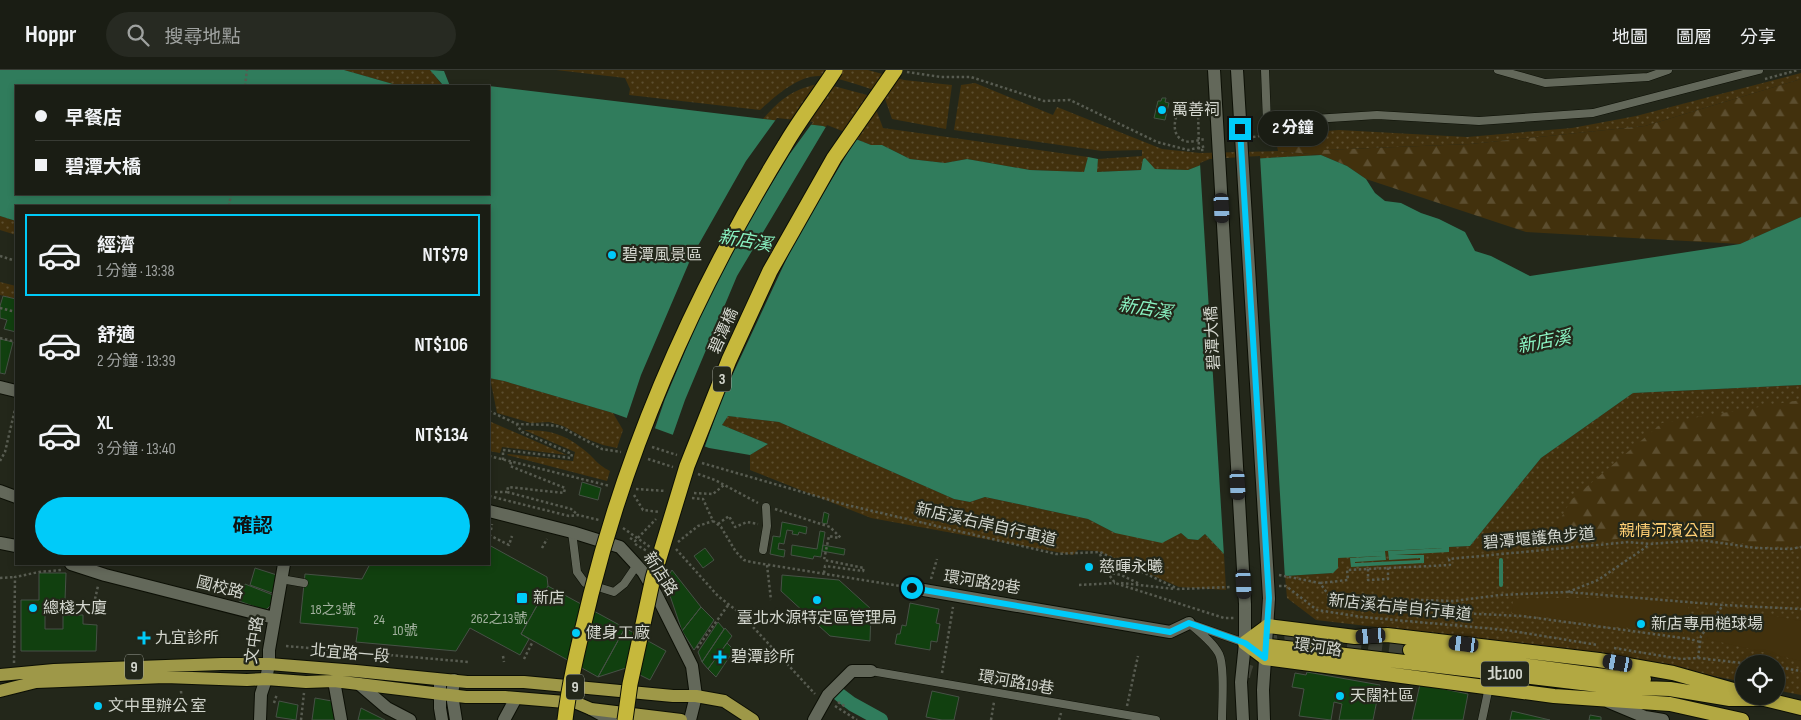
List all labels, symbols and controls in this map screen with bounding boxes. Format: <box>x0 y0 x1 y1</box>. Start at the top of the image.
search box <box>106 12 456 57</box>
text: Hoppr <box>25 20 76 49</box>
icon: search <box>124 21 152 49</box>
text: 搜尋地點 <box>164 26 240 49</box>
text: 地圖 <box>1612 27 1648 48</box>
text: 圖層 <box>1676 27 1712 48</box>
text: 分享 <box>1740 27 1776 48</box>
place label: 萬善祠 <box>1172 101 1220 120</box>
marker: 萬善祠 <box>1156 104 1168 116</box>
text: 早餐店 <box>65 107 122 130</box>
callout: 2 分鐘 <box>1258 112 1328 146</box>
route end <box>1229 118 1251 140</box>
text: 2 分鐘 <box>1272 119 1314 138</box>
text: 碧潭大橋 <box>65 156 141 179</box>
car <box>1213 193 1230 223</box>
water label: 新店溪 <box>717 226 776 257</box>
icon: car <box>37 233 82 278</box>
text: 經濟 <box>97 234 135 257</box>
text: NT$79 <box>423 244 468 267</box>
place label: 碧潭風景區 <box>622 246 702 265</box>
marker: 碧潭風景區 <box>606 249 618 261</box>
text: 1 分鐘 · 13:38 <box>97 262 174 281</box>
water label: 新店溪 <box>1117 294 1176 325</box>
street label: 碧潭橋 <box>706 305 742 357</box>
street label: 碧潭大橋 <box>1202 306 1224 370</box>
icon: car <box>37 323 82 368</box>
text: 舒適 <box>97 324 135 347</box>
water label: 新店溪 <box>1515 326 1575 357</box>
text: NT$106 <box>414 334 468 357</box>
text: 2 分鐘 · 13:39 <box>97 352 176 371</box>
road number: 3 <box>713 366 731 392</box>
text: XL <box>97 412 113 435</box>
icon: car <box>37 413 82 458</box>
text: NT$134 <box>415 424 468 447</box>
text: 3 分鐘 · 13:40 <box>97 440 176 459</box>
car <box>1229 470 1246 500</box>
button: 確認 <box>35 497 470 555</box>
street label: 新店溪右岸自行車道 <box>914 500 1058 550</box>
park label: 親情河濱公園 <box>1619 522 1715 541</box>
street label: 碧潭堰護魚步道 <box>1482 524 1596 553</box>
street label: 新店路 <box>639 549 681 599</box>
place label: 慈暉永曦 <box>1099 558 1163 577</box>
marker: 慈暉永曦 <box>1083 561 1095 573</box>
street label: 環河路29巷 <box>942 568 1022 598</box>
car <box>1235 569 1252 599</box>
street label: 國校路 <box>194 573 246 603</box>
route start <box>901 577 923 599</box>
place label: 新店 <box>533 589 565 608</box>
marker: 新店 <box>515 591 529 605</box>
street label: 新店溪右岸自行車道 <box>1327 591 1473 625</box>
marker: 臺北水源特定區管理局 <box>811 594 823 606</box>
place label: 總棧大廈 <box>43 599 107 618</box>
house number: 18之3號 <box>311 601 355 618</box>
marker: 總棧大廈 <box>27 602 39 614</box>
place label: 臺北水源特定區管理局 <box>737 609 897 628</box>
house number: 262之13號 <box>471 610 527 627</box>
house number: 24 <box>373 611 385 628</box>
street label: 文中路 <box>242 615 268 665</box>
place label: 新店專用槌球場 <box>1651 615 1763 634</box>
marker: 新店專用槌球場 <box>1635 618 1647 630</box>
house number: 10號 <box>392 622 418 639</box>
place label: 健身工廠 <box>586 624 650 643</box>
marker: 健身工廠 <box>570 627 582 639</box>
car <box>1355 627 1386 645</box>
place label: 九宜診所 <box>155 629 219 648</box>
marker: 九宜診所 <box>137 631 151 645</box>
street label: 環河路 <box>1293 635 1343 661</box>
car <box>1448 635 1479 653</box>
street label: 北宜路一段 <box>309 641 391 667</box>
place label: 碧潭診所 <box>731 648 795 667</box>
marker: 碧潭診所 <box>713 650 727 664</box>
car <box>1601 653 1634 673</box>
road number: 9 <box>125 654 143 680</box>
map controls <box>1735 655 1785 705</box>
button: locate <box>1735 655 1785 705</box>
road number: 北100 <box>1481 662 1529 686</box>
street label: 環河路19巷 <box>977 667 1055 699</box>
road number: 9 <box>566 674 584 700</box>
place label: 天闊社區 <box>1350 687 1414 706</box>
marker: 天闊社區 <box>1334 690 1346 702</box>
place label: 文中里辦公 室 <box>108 697 207 716</box>
marker: 文中里辦公 室 <box>92 700 104 712</box>

